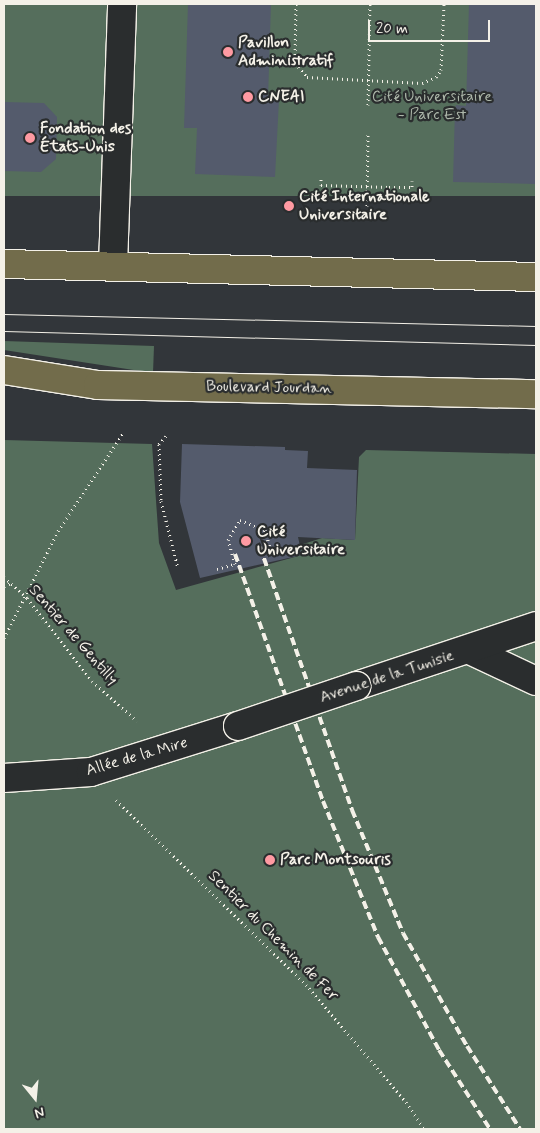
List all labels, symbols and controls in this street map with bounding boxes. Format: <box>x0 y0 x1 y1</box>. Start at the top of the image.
scale bar <box>370 10 492 42</box>
text: 20 m <box>376 19 408 39</box>
place label: Pavillon Administratif <box>238 33 334 71</box>
marker: Pavillon Administratif <box>222 46 234 58</box>
place label: CNEAI <box>258 87 305 107</box>
park label: Cité Universitaire - Parc Est <box>372 87 492 125</box>
marker: CNEAI <box>242 91 254 103</box>
place label: Fondation des États-Unis <box>40 119 132 157</box>
marker: Fondation des États-Unis <box>24 132 36 144</box>
place label: Cité Internationale Universitaire <box>299 187 430 225</box>
marker: Cité Internationale Universitaire <box>283 200 295 212</box>
street label: Boulevard Jourdan <box>208 377 330 399</box>
place label: Cité Universitaire <box>257 522 345 560</box>
marker: Cité Universitaire <box>239 534 253 548</box>
street label: Sentier de Gentilly <box>24 581 122 689</box>
street label: Avenue de la Tunisie <box>320 647 454 707</box>
street label: Allée de la Mire <box>84 733 190 781</box>
place label: Parc Montsouris <box>280 850 391 870</box>
marker: Parc Montsouris <box>264 854 276 866</box>
street label: Sentier du Chemin de Fer <box>204 867 342 1005</box>
north arrow <box>10 1073 60 1123</box>
text: N <box>32 1102 46 1122</box>

